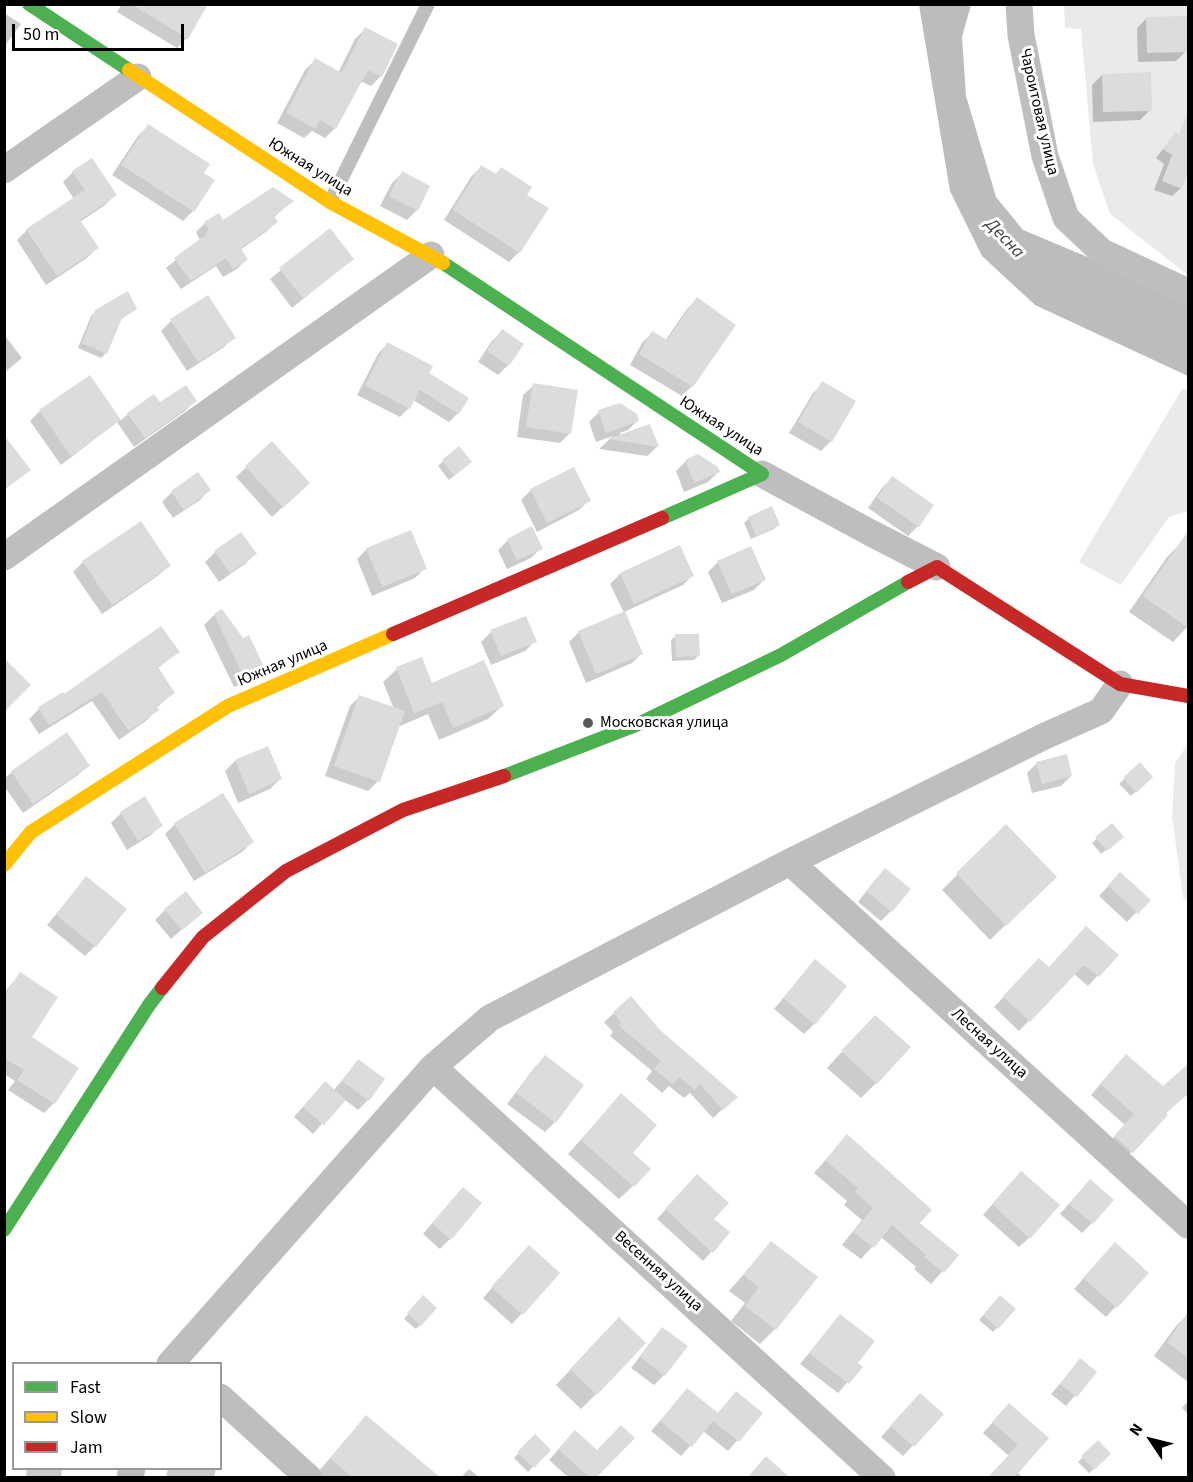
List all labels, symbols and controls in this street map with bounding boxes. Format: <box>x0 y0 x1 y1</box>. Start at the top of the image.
scale bar <box>15 12 188 50</box>
text: 50 m <box>23 22 59 47</box>
street label: Чароитовая улица <box>1014 47 1062 177</box>
street label: Южная улица <box>264 134 356 202</box>
water label: Десна <box>980 215 1028 263</box>
street label: Южная улица <box>676 393 766 461</box>
street label: Южная улица <box>235 636 331 692</box>
place label: Московская улица <box>600 713 729 733</box>
marker: Московская улица <box>581 716 595 730</box>
street label: Лесная улица <box>947 1005 1031 1083</box>
street label: Весенняя улица <box>610 1227 706 1317</box>
legend <box>12 1362 222 1470</box>
text: Fast <box>70 1375 101 1400</box>
text: Slow <box>70 1405 107 1430</box>
north arrow <box>1121 1410 1181 1470</box>
text: N <box>1124 1419 1148 1440</box>
text: Jam <box>70 1435 103 1460</box>

